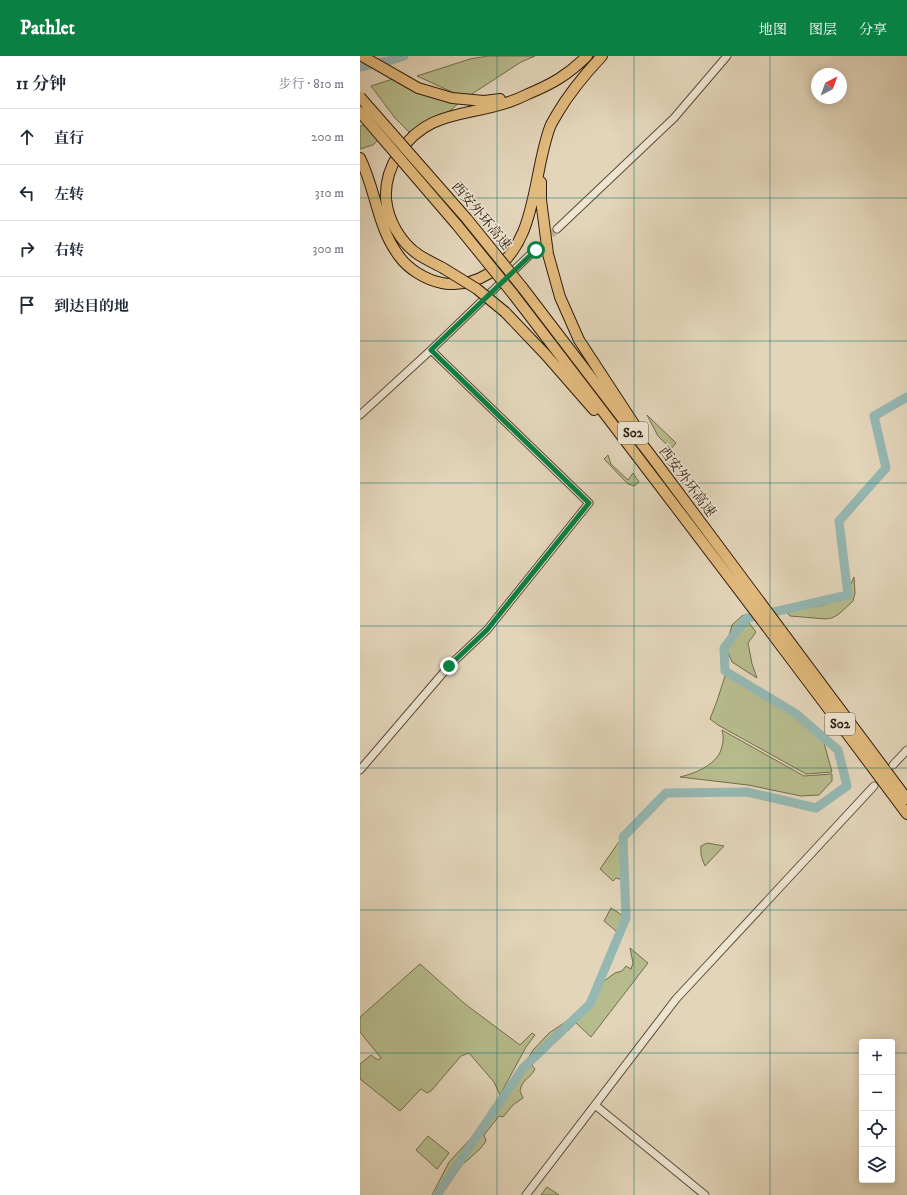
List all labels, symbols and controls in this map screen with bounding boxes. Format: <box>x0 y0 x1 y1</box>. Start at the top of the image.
text: Pathlet <box>20 17 75 40</box>
text: 地图 <box>759 21 787 39</box>
text: 图层 <box>809 21 837 39</box>
text: 分享 <box>859 21 887 39</box>
north arrow <box>811 68 847 104</box>
text: 11 分钟 <box>16 73 66 95</box>
text: 步行 · 810 m <box>279 76 344 92</box>
icon: ahead <box>16 126 38 148</box>
text: 直行 <box>54 129 84 148</box>
text: 200 m <box>311 129 344 145</box>
street label: 西安外环高速 <box>447 178 515 254</box>
icon: left <box>16 182 38 204</box>
text: 左转 <box>54 185 84 204</box>
text: 310 m <box>315 185 344 201</box>
icon: right <box>16 238 38 260</box>
text: 右转 <box>54 241 84 260</box>
text: 300 m <box>313 241 344 257</box>
route start <box>527 241 545 259</box>
icon: arrive <box>16 294 38 316</box>
text: 到达目的地 <box>54 297 129 316</box>
road number: S02 <box>618 422 648 444</box>
street label: 西安外环高速 <box>655 443 719 521</box>
route end <box>440 657 458 675</box>
road number: S02 <box>825 713 855 735</box>
map controls <box>859 1039 895 1183</box>
button: + <box>859 1039 895 1075</box>
button: − <box>859 1075 895 1111</box>
button: locate <box>859 1111 895 1147</box>
button: layers <box>859 1147 895 1183</box>

